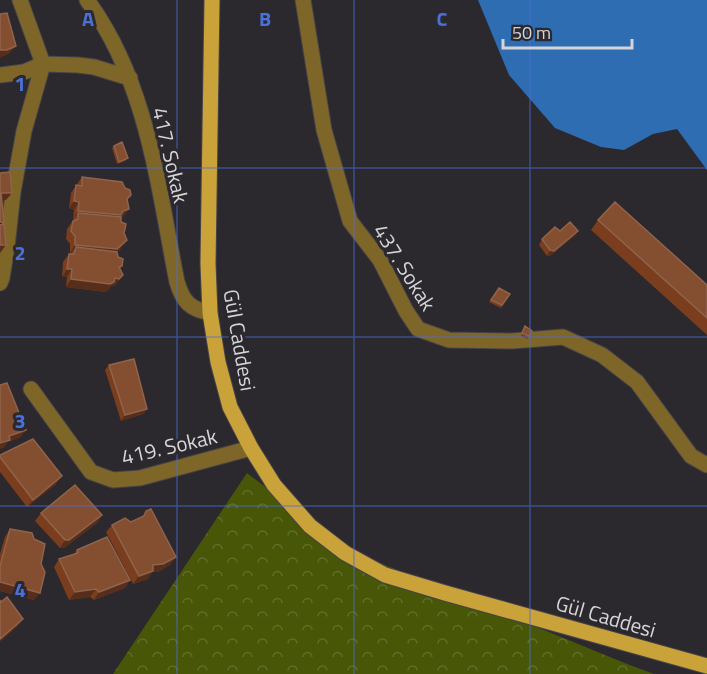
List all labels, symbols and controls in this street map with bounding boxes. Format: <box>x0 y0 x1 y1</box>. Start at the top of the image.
text: A <box>82 3 94 34</box>
text: B <box>259 3 271 34</box>
text: C <box>437 3 448 34</box>
scale bar <box>503 12 632 50</box>
text: 50 m <box>512 19 551 46</box>
text: 1 <box>14 68 26 99</box>
street label: 417. Sokak <box>144 104 198 206</box>
street label: 437. Sokak <box>366 217 444 317</box>
text: 2 <box>14 237 26 268</box>
street label: Gül Caddesi <box>215 287 265 393</box>
text: 3 <box>14 405 26 436</box>
street label: 419. Sokak <box>118 419 220 473</box>
text: 4 <box>14 574 26 605</box>
street label: Gül Caddesi <box>552 586 660 646</box>

